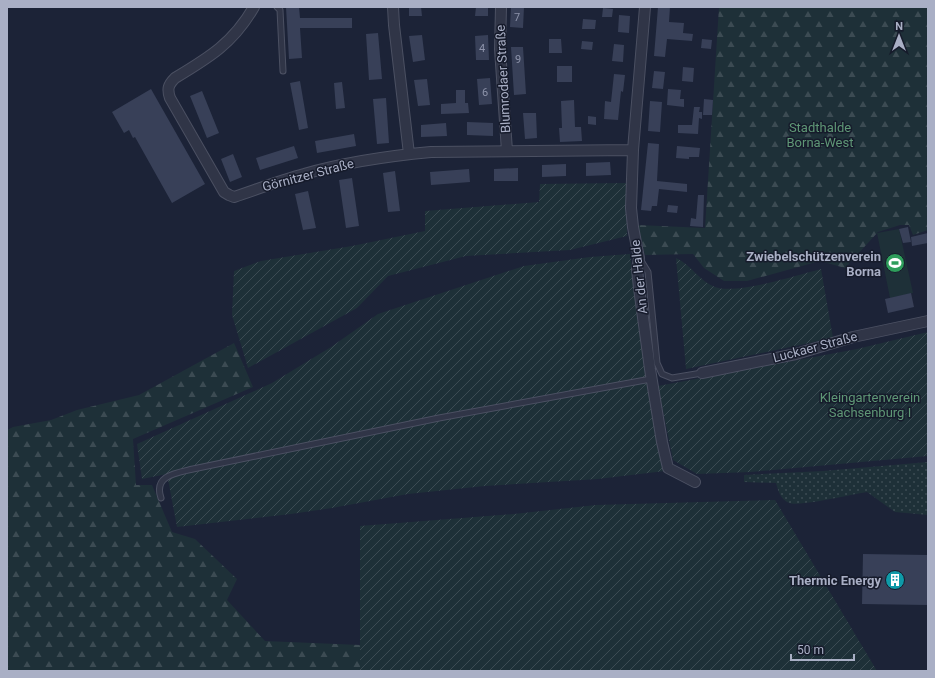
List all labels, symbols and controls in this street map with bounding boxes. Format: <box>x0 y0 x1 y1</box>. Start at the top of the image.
house number: 7 <box>514 11 520 24</box>
north arrow <box>879 16 919 56</box>
text: N <box>895 20 903 33</box>
street label: Blumrodaer Straße <box>493 24 513 133</box>
house number: 4 <box>479 42 485 55</box>
house number: 9 <box>515 53 521 66</box>
house number: 6 <box>482 86 488 99</box>
park label: Stadthalde Borna-West <box>787 120 853 150</box>
street label: Görnitzer Straße <box>261 156 355 194</box>
street label: An der Halde <box>628 239 650 315</box>
place label: Zwiebelschützenverein Borna <box>746 249 881 279</box>
sports icon: Zwiebelschützenverein Borna <box>884 252 906 274</box>
street label: Luckaer Straße <box>771 329 859 365</box>
park label: Kleingartenverein Sachsenburg I <box>820 390 920 420</box>
building icon: Thermic Energy <box>884 569 906 591</box>
place label: Thermic Energy <box>789 573 881 588</box>
scale bar <box>791 636 854 662</box>
text: 50 m <box>797 643 824 657</box>

